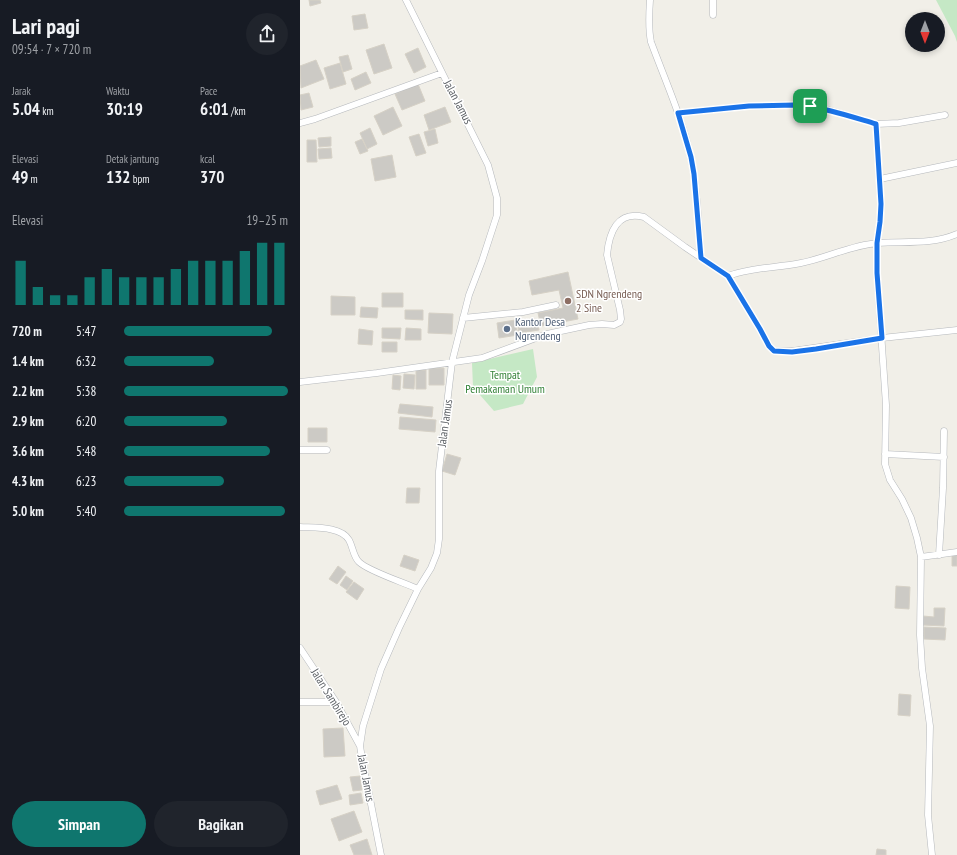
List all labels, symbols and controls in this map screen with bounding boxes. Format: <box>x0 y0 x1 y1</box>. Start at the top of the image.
text: Lari pagi <box>12 12 80 40</box>
north arrow <box>905 12 945 52</box>
map controls <box>905 12 945 52</box>
button: share <box>246 13 288 55</box>
text: 09:54 · 7 × 720 m <box>12 41 91 58</box>
street label: Jalan Jamus <box>440 76 476 126</box>
text: Jarak <box>12 84 31 98</box>
text: Waktu <box>106 84 130 98</box>
text: Pace <box>200 84 217 98</box>
pin <box>793 89 827 123</box>
icon: arrive <box>799 95 821 117</box>
text: 5.04 <box>12 98 40 120</box>
text: 30:19 <box>106 98 143 120</box>
text: 6:01 <box>200 98 229 120</box>
text: km <box>40 104 54 118</box>
text: /km <box>229 104 246 118</box>
text: Elevasi <box>12 152 38 166</box>
text: Detak jantung <box>106 152 159 166</box>
text: kcal <box>200 152 215 166</box>
text: 49 <box>12 166 28 188</box>
text: 132 <box>106 166 130 188</box>
text: 370 <box>200 166 224 188</box>
text: m <box>28 172 38 186</box>
text: bpm <box>130 172 149 186</box>
text: Elevasi <box>12 212 43 229</box>
text: 19–25 m <box>246 212 288 229</box>
place label: SDN Ngrendeng 2 Sine <box>576 286 642 315</box>
marker: SDN Ngrendeng 2 Sine <box>563 296 573 306</box>
place label: Kantor Desa Ngrendeng <box>515 314 565 343</box>
text: 720 m <box>12 323 42 340</box>
text: 5:47 <box>76 323 96 340</box>
marker: Kantor Desa Ngrendeng <box>502 324 512 334</box>
text: 1.4 km <box>12 353 44 370</box>
text: 6:32 <box>76 353 96 370</box>
park label: Tempat Pemakaman Umum <box>465 367 545 396</box>
text: 2.2 km <box>12 383 44 400</box>
text: 5:38 <box>76 383 96 400</box>
street label: Jalan Jamus <box>434 398 455 449</box>
text: 2.9 km <box>12 413 44 430</box>
text: 6:20 <box>76 413 96 430</box>
text: 3.6 km <box>12 443 44 460</box>
text: 5:48 <box>76 443 96 460</box>
text: 4.3 km <box>12 473 44 490</box>
text: 6:23 <box>76 473 96 490</box>
text: 5.0 km <box>12 503 44 520</box>
text: 5:40 <box>76 503 96 520</box>
street label: Jalan Sambirejo <box>307 664 355 728</box>
street label: Jalan Jamus <box>354 752 378 803</box>
button: Simpan <box>12 801 146 847</box>
button: Bagikan <box>154 801 288 847</box>

